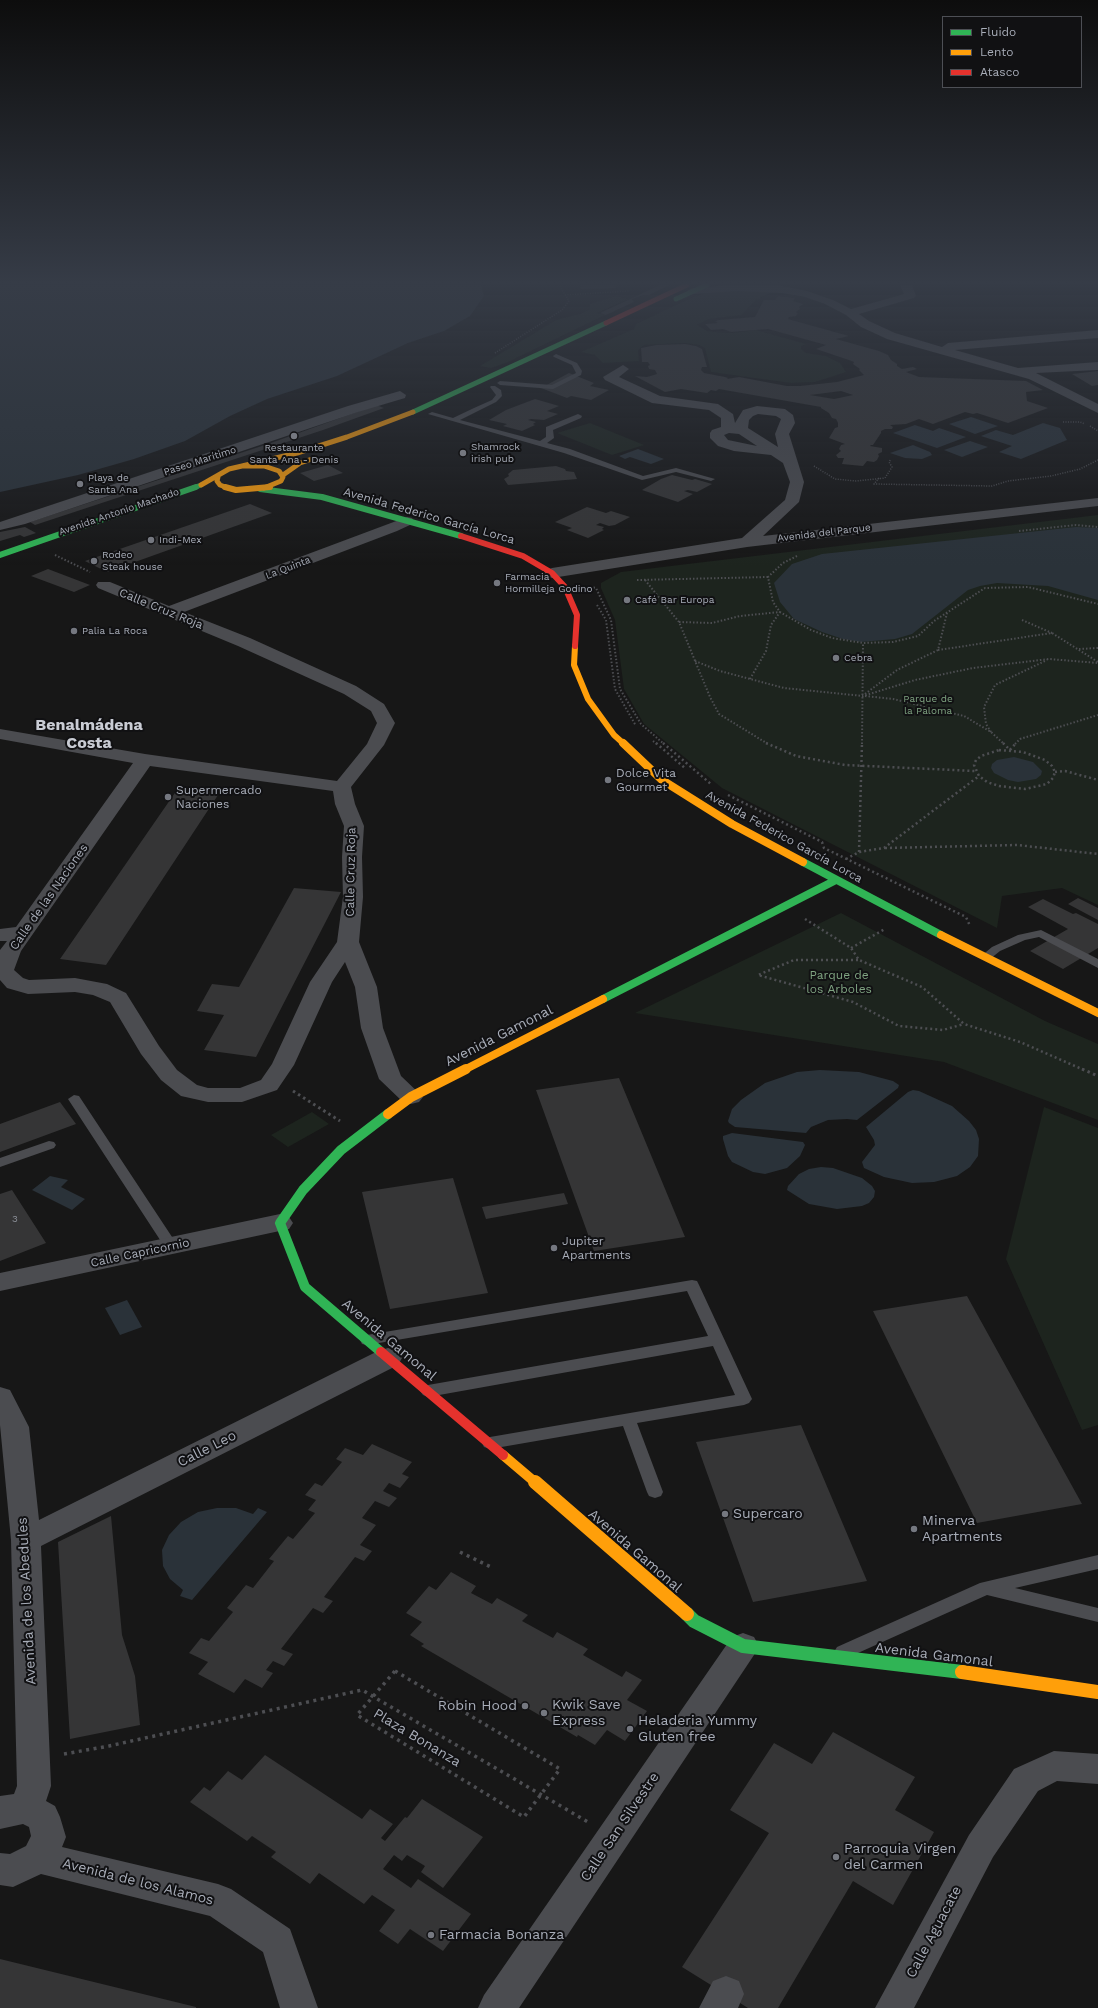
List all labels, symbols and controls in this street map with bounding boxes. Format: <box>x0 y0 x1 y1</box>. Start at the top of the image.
legend <box>942 16 1082 88</box>
text: Fluido <box>980 25 1016 39</box>
text: Lento <box>980 45 1014 59</box>
text: Atasco <box>980 65 1020 79</box>
marker: Restaurante Santa Ana - Denis <box>289 431 299 441</box>
place label: Shamrock irish pub <box>471 441 520 464</box>
place label: Restaurante Santa Ana - Denis <box>250 442 338 466</box>
street label: Paseo Marítimo <box>162 444 238 478</box>
marker: Shamrock irish pub <box>458 448 468 458</box>
place label: Playa de Santa Ana <box>88 472 138 496</box>
marker: Playa de Santa Ana <box>75 479 85 489</box>
street label: Avenida Federico García Lorca <box>342 485 516 547</box>
street label: Avenida Antonio Machado <box>57 486 181 538</box>
street label: Avenida del Parque <box>777 521 871 545</box>
place label: Indi-Mex <box>159 534 201 546</box>
marker: Indi-Mex <box>146 535 156 545</box>
place label: Rodeo Steak house <box>102 549 163 572</box>
street label: La Quinta <box>264 554 312 582</box>
marker: Rodeo Steak house <box>89 556 99 566</box>
place label: Farmacia Hormilleja Godino <box>505 571 593 594</box>
marker: Farmacia Hormilleja Godino <box>492 578 502 588</box>
street label: Calle Cruz Roja <box>117 586 205 632</box>
place label: Café Bar Europa <box>635 594 714 606</box>
marker: Café Bar Europa <box>622 595 632 605</box>
place label: Palia La Roca <box>82 625 147 637</box>
marker: Palia La Roca <box>69 626 79 636</box>
place label: Cebra <box>844 652 872 664</box>
marker: Cebra <box>831 653 841 663</box>
park label: Parque de la Paloma <box>903 693 953 716</box>
district label: Benalmádena Costa <box>35 715 143 753</box>
place label: Dolce Vita Gourmet <box>616 766 676 794</box>
marker: Dolce Vita Gourmet <box>603 775 613 785</box>
place label: Supermercado Naciones <box>176 783 262 811</box>
street label: Avenida Federico García Lorca <box>703 788 865 886</box>
marker: Supermercado Naciones <box>163 792 173 802</box>
street label: Calle Cruz Roja <box>343 827 359 917</box>
street label: Calle de las Naciones <box>7 841 91 953</box>
park label: Parque de los Arboles <box>806 968 872 996</box>
street label: Avenida Gamonal <box>442 1002 556 1070</box>
house number: 3 <box>12 1213 18 1225</box>
place label: Jupiter Apartments <box>562 1234 631 1262</box>
street label: Calle Capricornio <box>89 1235 191 1271</box>
marker: Jupiter Apartments <box>549 1243 559 1253</box>
street label: Avenida Gamonal <box>338 1295 440 1385</box>
street label: Calle Leo <box>175 1427 239 1471</box>
street label: Avenida Gamonal <box>585 1506 685 1596</box>
place label: Supercaro <box>733 1506 803 1522</box>
marker: Supercaro <box>720 1509 730 1519</box>
place label: Minerva Apartments <box>922 1513 1002 1546</box>
street label: Avenida de los Abedules <box>14 1517 40 1685</box>
marker: Minerva Apartments <box>909 1524 919 1534</box>
street label: Avenida Gamonal <box>874 1639 994 1671</box>
place label: Kwik Save Express <box>552 1697 621 1730</box>
place label: Robin Hood <box>438 1698 517 1714</box>
marker: Robin Hood <box>520 1701 530 1711</box>
street label: Plaza Bonanza <box>370 1705 464 1771</box>
marker: Kwik Save Express <box>539 1708 549 1718</box>
place label: Heladeria Yummy Gluten free <box>638 1713 757 1746</box>
marker: Heladeria Yummy Gluten free <box>625 1724 635 1734</box>
street label: Calle San Silvestre <box>577 1769 663 1885</box>
place label: Parroquia Virgen del Carmen <box>844 1841 956 1874</box>
marker: Parroquia Virgen del Carmen <box>831 1852 841 1862</box>
street label: Avenida de los Alamos <box>61 1855 215 1909</box>
street label: Calle Aguacate <box>903 1883 965 1981</box>
place label: Farmacia Bonanza <box>439 1927 564 1943</box>
marker: Farmacia Bonanza <box>426 1930 436 1940</box>

